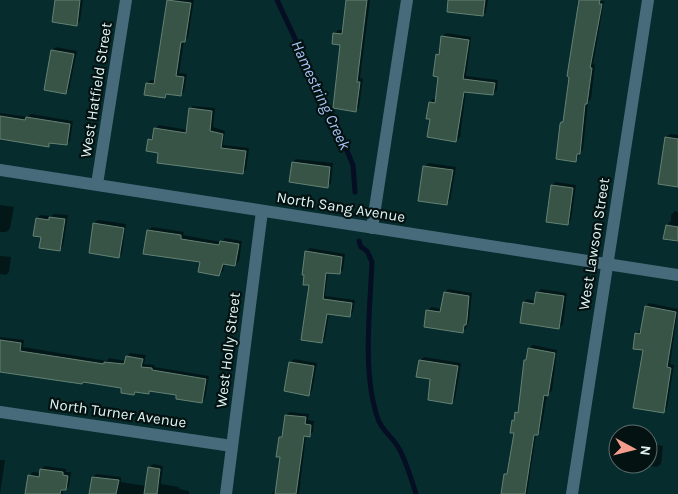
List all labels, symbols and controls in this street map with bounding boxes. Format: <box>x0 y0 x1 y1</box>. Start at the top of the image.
street label: West Hatfield Street <box>76 21 116 159</box>
water label: Hamestring Creek <box>287 37 355 154</box>
street label: West Lawson Street <box>575 176 613 311</box>
street label: North Sang Avenue <box>275 188 407 226</box>
street label: West Holly Street <box>212 291 244 409</box>
street label: North Turner Avenue <box>48 394 188 432</box>
north arrow <box>608 424 658 474</box>
text: N <box>636 445 654 457</box>

